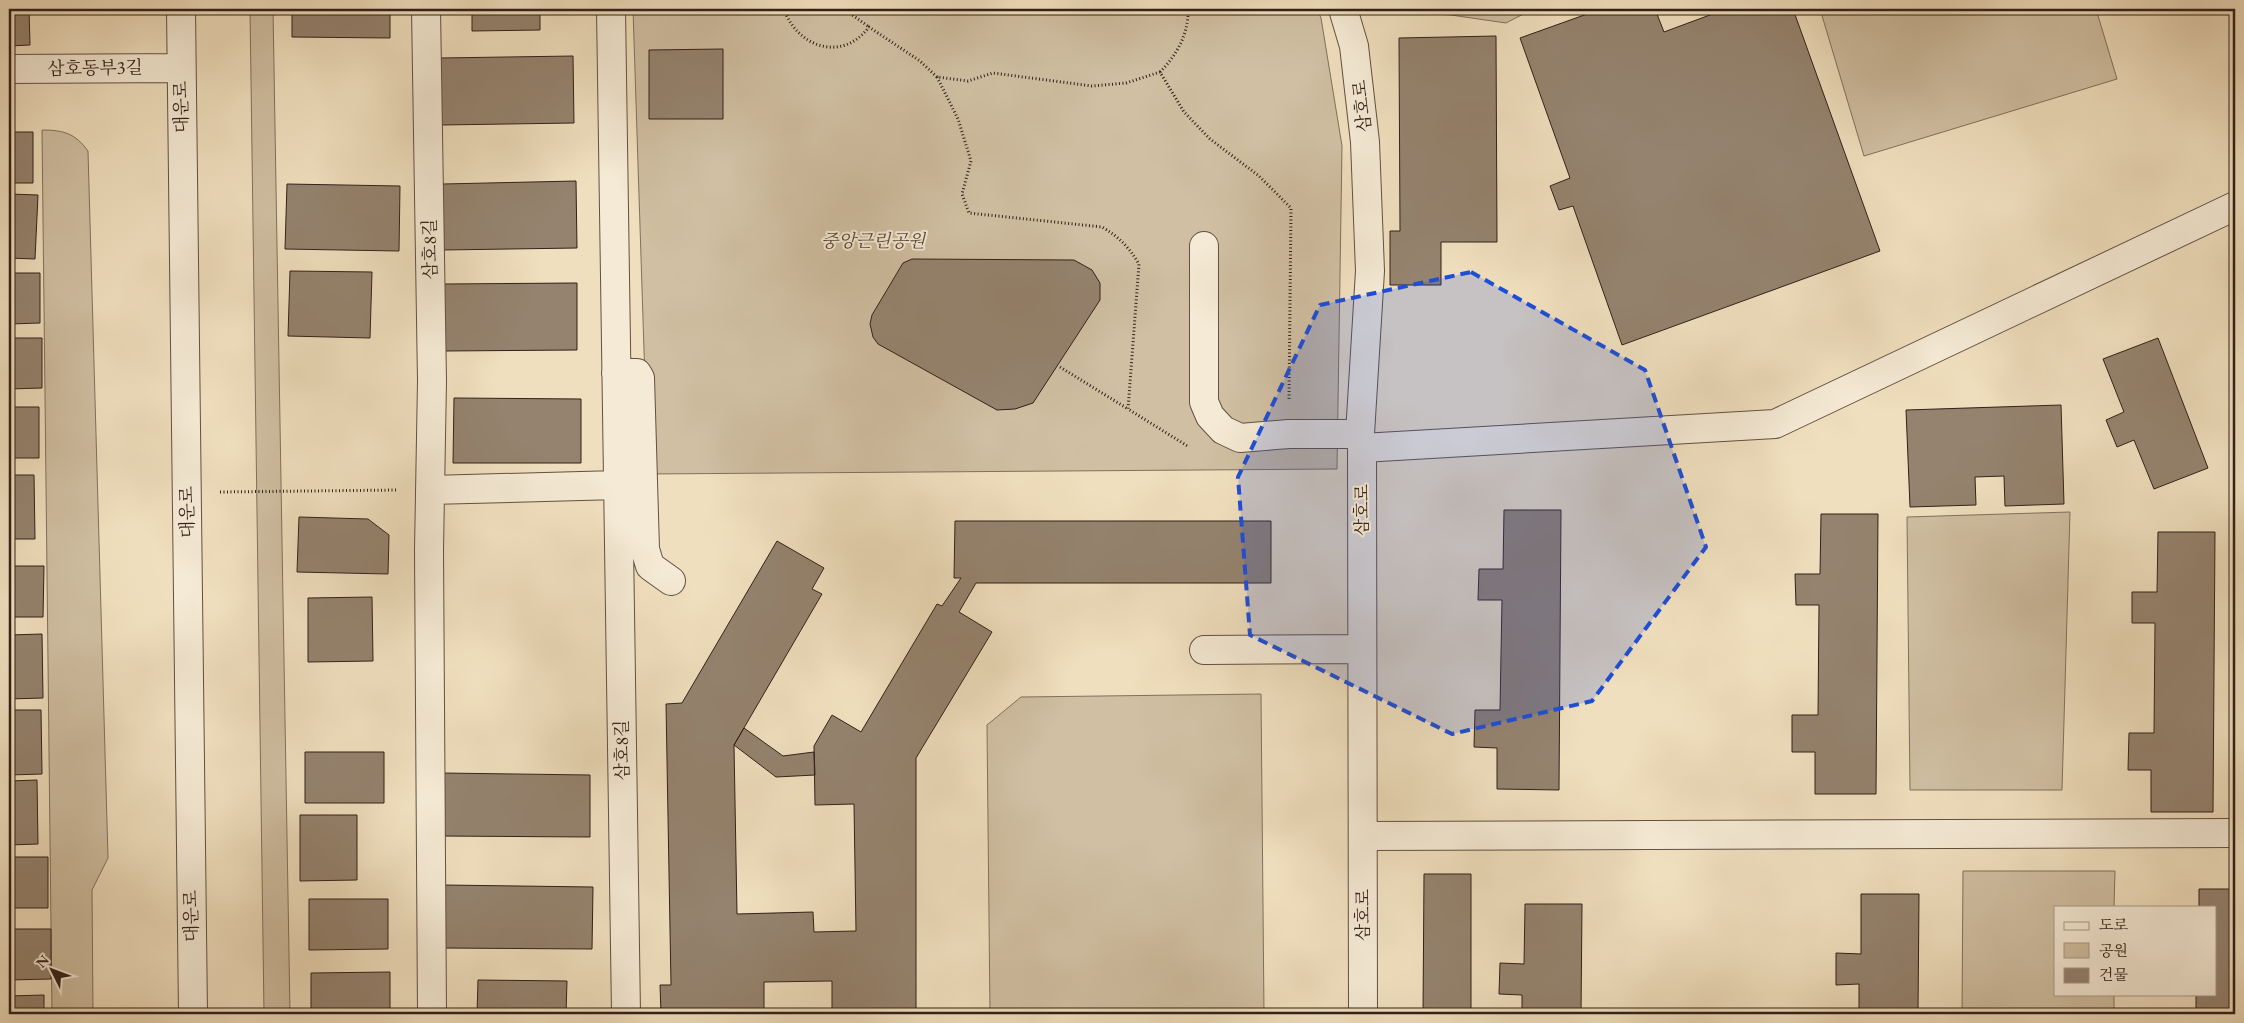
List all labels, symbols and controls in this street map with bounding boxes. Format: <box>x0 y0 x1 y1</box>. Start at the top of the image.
street label: 삼호동부3길 <box>47 55 143 80</box>
street label: 삼호로 <box>1347 79 1376 133</box>
street label: 대운로 <box>169 81 192 133</box>
street label: 삼호8길 <box>417 218 442 280</box>
park label: 중앙근린공원 <box>821 229 927 252</box>
street label: 삼호로 <box>1350 484 1373 536</box>
street label: 대운로 <box>175 486 198 538</box>
street label: 삼호8길 <box>609 719 634 781</box>
street label: 삼호로 <box>1351 889 1374 941</box>
street label: 대운로 <box>179 890 202 942</box>
legend <box>2054 906 2216 996</box>
text: 도로 <box>2099 915 2128 934</box>
text: 공원 <box>2099 941 2128 960</box>
north arrow <box>28 946 78 996</box>
text: N <box>32 951 53 972</box>
text: 건물 <box>2099 965 2128 984</box>

